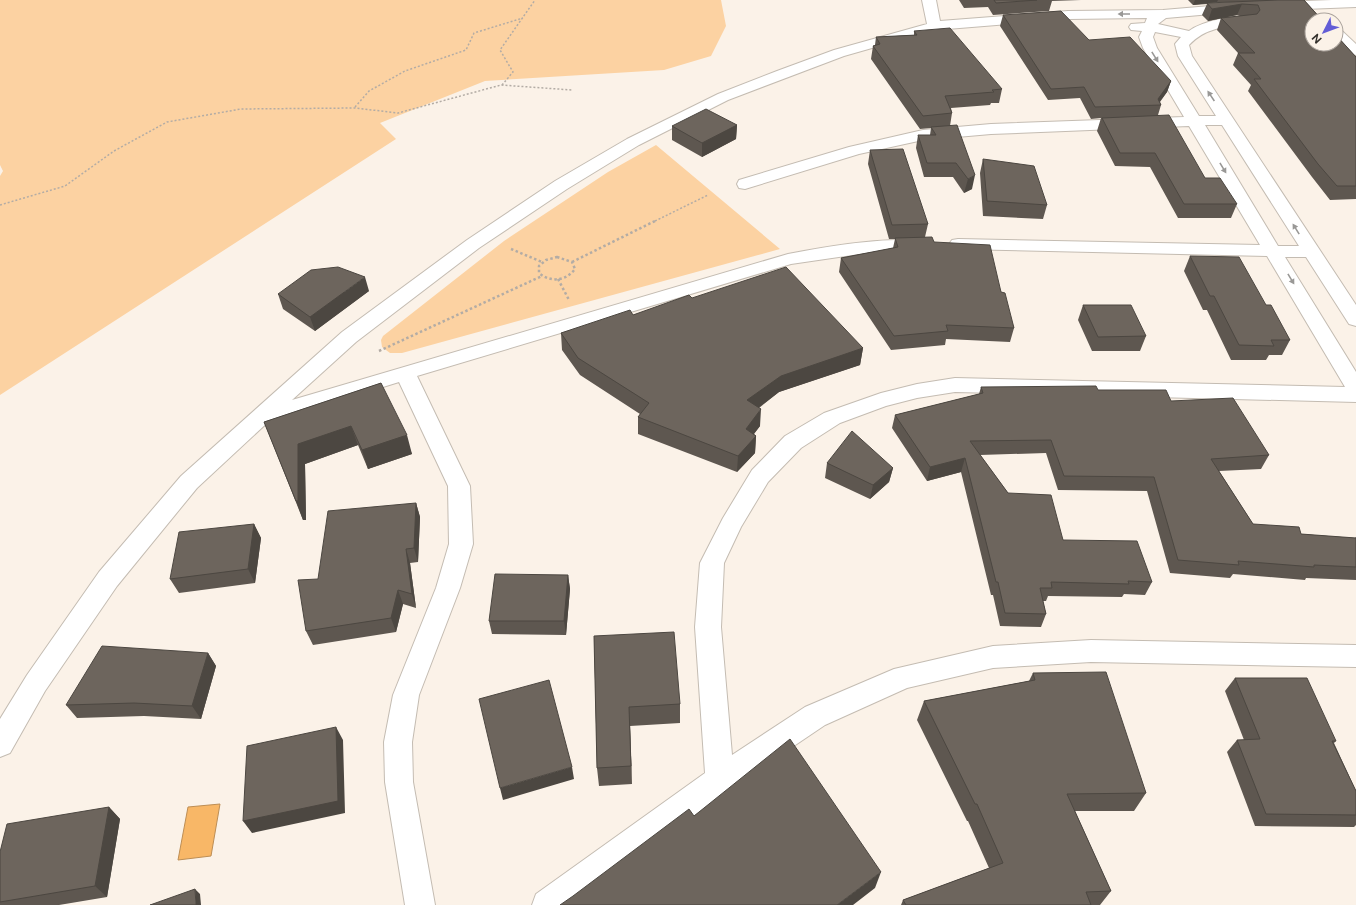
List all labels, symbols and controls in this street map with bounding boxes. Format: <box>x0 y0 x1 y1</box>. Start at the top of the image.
one-way arrow <box>1117 11 1130 17</box>
north arrow <box>1304 12 1344 52</box>
text: N <box>1309 31 1324 46</box>
one-way arrow <box>1151 52 1159 62</box>
one-way arrow <box>1207 91 1215 101</box>
one-way arrow <box>1220 162 1227 174</box>
one-way arrow <box>1293 223 1300 235</box>
one-way arrow <box>1287 273 1294 285</box>

